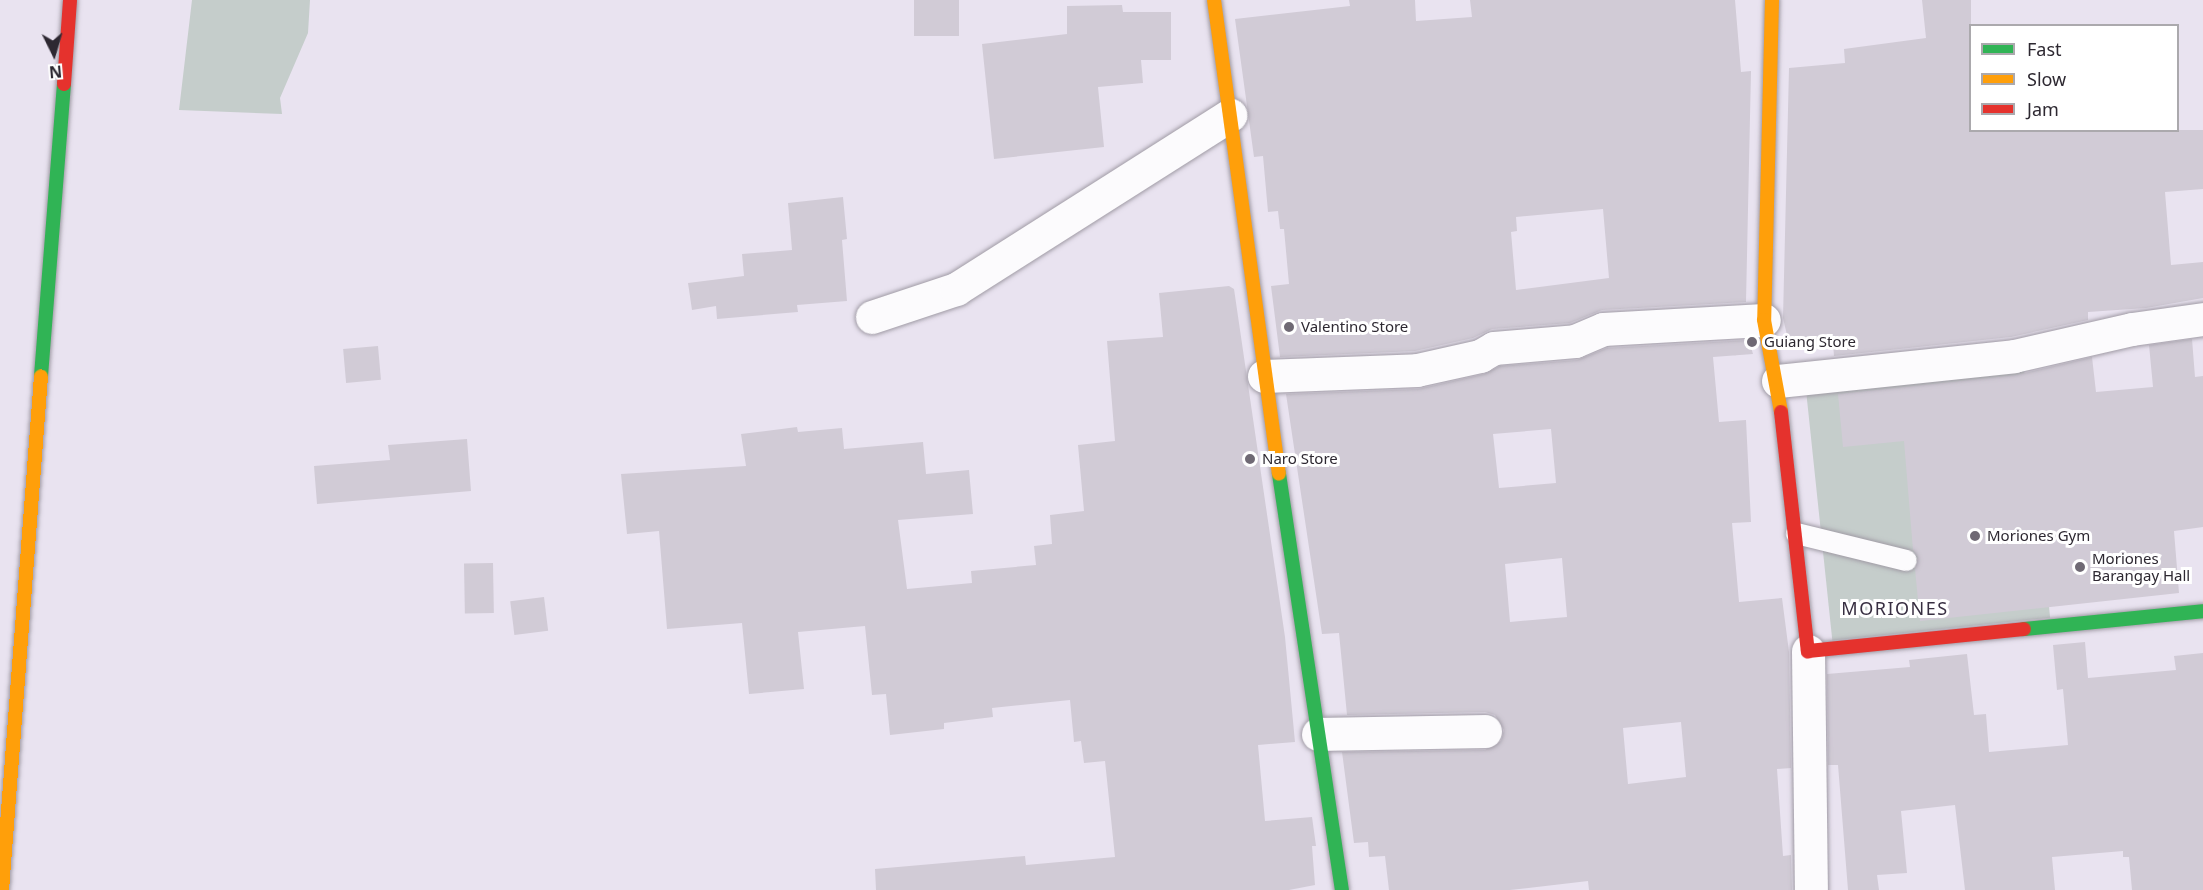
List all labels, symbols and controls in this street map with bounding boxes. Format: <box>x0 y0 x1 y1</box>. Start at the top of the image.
north arrow <box>24 24 84 84</box>
legend <box>1969 24 2179 132</box>
text: Fast <box>2027 37 2062 61</box>
text: N <box>48 60 63 83</box>
text: Slow <box>2027 67 2066 91</box>
text: Jam <box>2027 97 2059 121</box>
place label: Valentino Store <box>1301 318 1408 336</box>
marker: Valentino Store <box>1282 320 1296 334</box>
place label: Guiang Store <box>1764 333 1856 351</box>
marker: Guiang Store <box>1745 335 1759 349</box>
place label: Naro Store <box>1262 450 1338 468</box>
marker: Naro Store <box>1243 452 1257 466</box>
place label: Moriones Gym <box>1987 527 2090 545</box>
marker: Moriones Gym <box>1968 529 1982 543</box>
place label: Moriones Barangay Hall <box>2092 549 2190 584</box>
marker: Moriones Barangay Hall <box>2073 560 2087 574</box>
district label: MORIONES <box>1841 597 1949 619</box>

